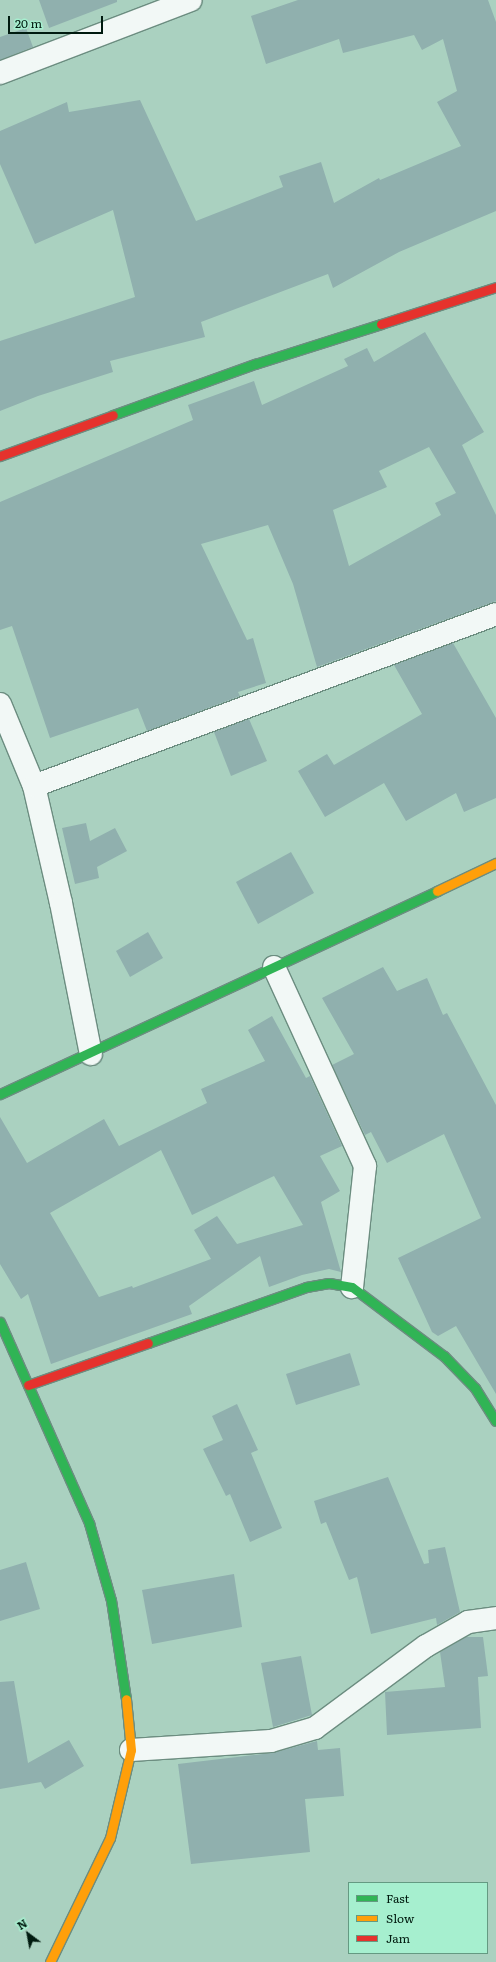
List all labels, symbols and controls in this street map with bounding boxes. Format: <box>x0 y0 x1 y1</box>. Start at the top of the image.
scale bar <box>10 8 105 34</box>
text: 20 m <box>15 14 42 32</box>
legend <box>348 1882 488 1954</box>
text: Fast <box>386 1889 409 1907</box>
text: Slow <box>386 1909 414 1927</box>
north arrow <box>8 1914 48 1954</box>
text: N <box>13 1915 30 1933</box>
text: Jam <box>386 1929 410 1947</box>

